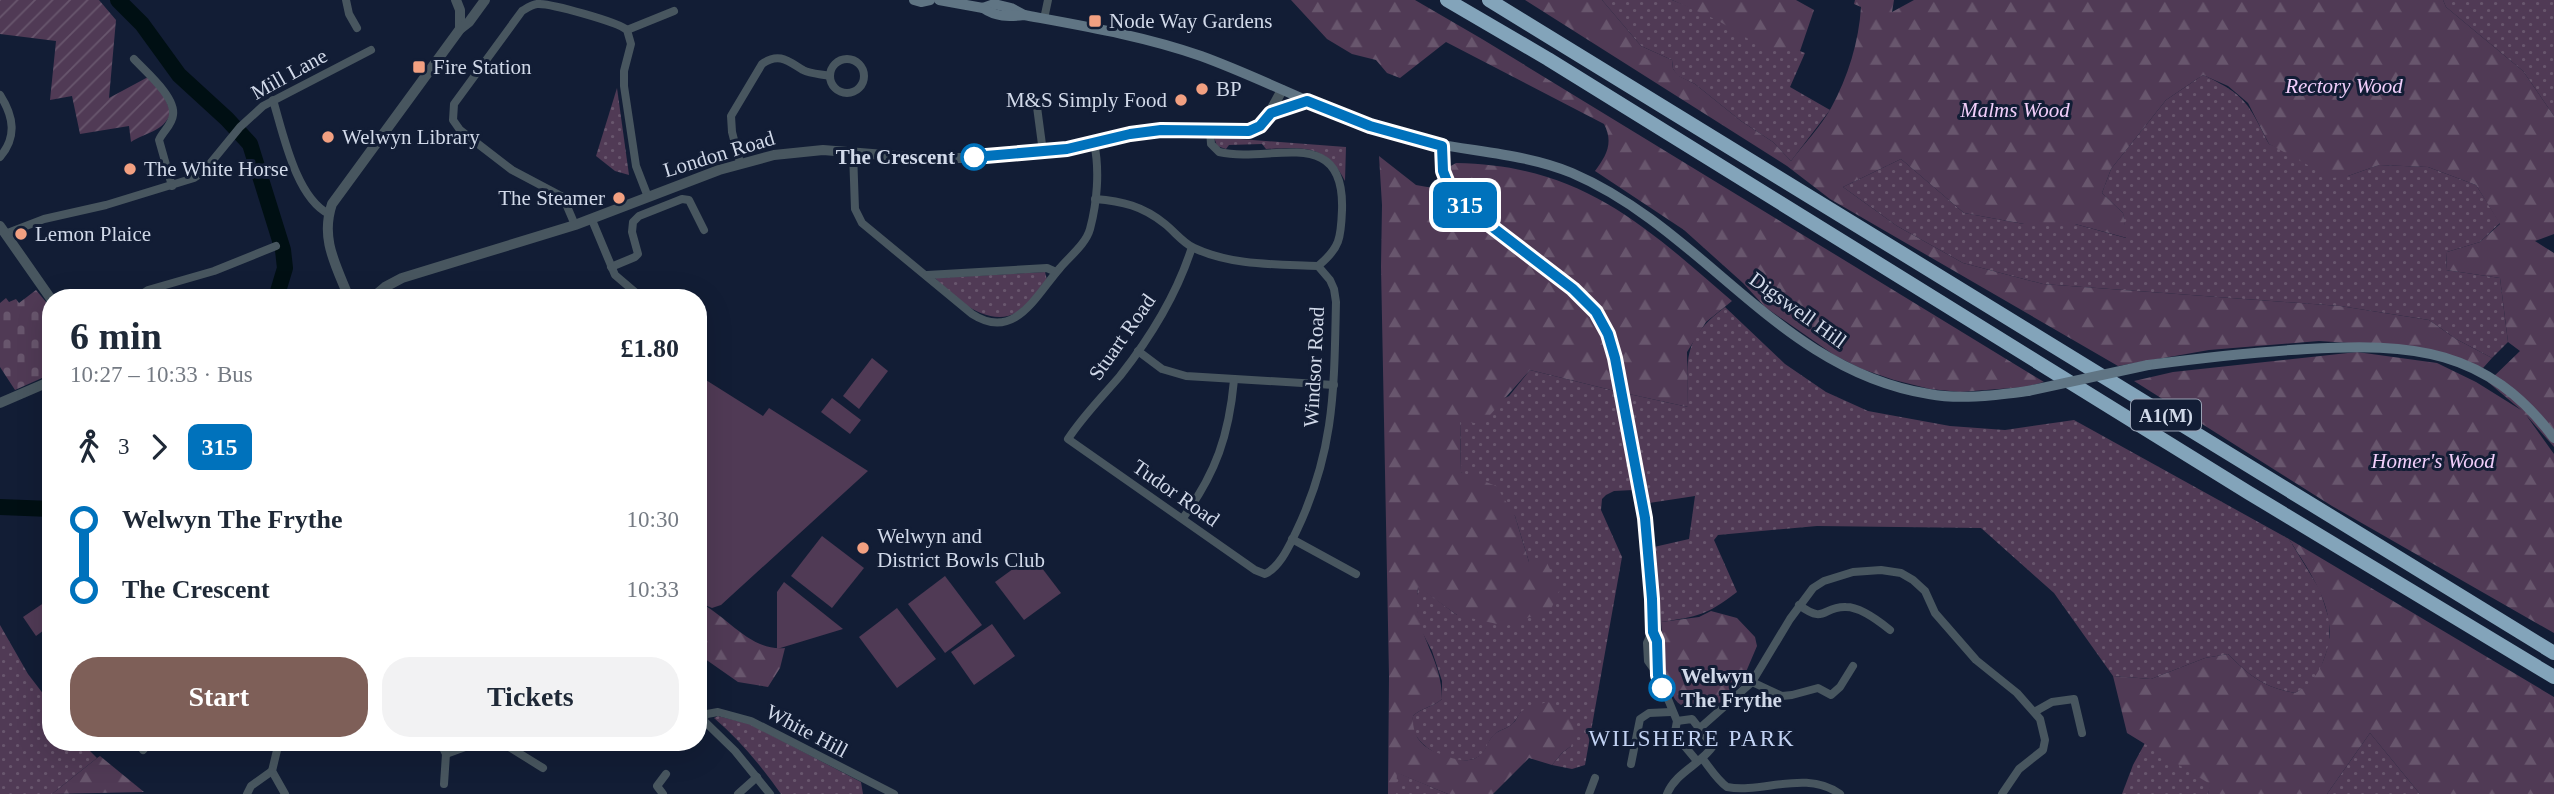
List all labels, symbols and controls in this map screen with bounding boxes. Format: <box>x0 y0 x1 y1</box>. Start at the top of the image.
place label: Node Way Gardens <box>1109 9 1273 33</box>
marker: Node Way Gardens <box>1087 13 1103 29</box>
street label: Mill Lane <box>247 43 331 105</box>
place label: Fire Station <box>433 55 532 79</box>
marker: Fire Station <box>411 59 427 75</box>
park label: Rectory Wood <box>2284 74 2403 98</box>
place label: BP <box>1216 77 1242 101</box>
marker: BP <box>1194 81 1210 97</box>
place label: M&S Simply Food <box>1006 88 1167 112</box>
marker: M&S Simply Food <box>1173 92 1189 108</box>
park label: Malms Wood <box>1959 98 2070 122</box>
place label: Welwyn Library <box>342 125 480 149</box>
street label: London Road <box>661 126 778 182</box>
marker: Welwyn Library <box>320 129 336 145</box>
marker: The Crescent <box>961 144 987 170</box>
place label: The Crescent <box>836 145 955 169</box>
place label: The White Horse <box>144 157 288 181</box>
marker: The White Horse <box>122 161 138 177</box>
line badge: 315 <box>1425 182 1505 228</box>
place label: The Steamer <box>498 186 605 210</box>
marker: The Steamer <box>611 190 627 206</box>
text: 315 <box>1447 192 1483 218</box>
place label: Lemon Plaice <box>35 222 151 246</box>
marker: Lemon Plaice <box>13 226 29 242</box>
street label: Digswell Hill <box>1745 267 1851 353</box>
street label: Stuart Road <box>1084 289 1161 385</box>
street label: Windsor Road <box>1299 305 1329 428</box>
text: 6 min <box>70 315 162 357</box>
text: £1.80 <box>621 334 679 363</box>
text: 10:27 – 10:33 · Bus <box>70 362 253 387</box>
road number: A1(M) <box>2131 400 2201 430</box>
icon: walk <box>70 428 108 466</box>
icon: forward <box>140 428 178 466</box>
text: 3 <box>118 434 130 459</box>
text: 315 <box>202 434 238 460</box>
park label: Homer's Wood <box>2370 449 2495 473</box>
street label: Tudor Road <box>1128 454 1224 532</box>
text: Welwyn The Frythe <box>122 505 343 534</box>
text: 10:30 <box>627 507 679 532</box>
place label: Welwyn and District Bowls Club <box>877 524 1045 572</box>
marker: Welwyn and District Bowls Club <box>855 540 871 556</box>
text: The Crescent <box>122 575 270 604</box>
text: 10:33 <box>627 577 679 602</box>
button: Start <box>70 657 368 737</box>
button: Tickets <box>382 657 679 737</box>
place label: Welwyn The Frythe <box>1681 664 1782 712</box>
marker: Welwyn The Frythe <box>1649 675 1675 701</box>
street label: White Hill <box>762 699 852 763</box>
district label: WILSHERE PARK <box>1588 726 1796 751</box>

